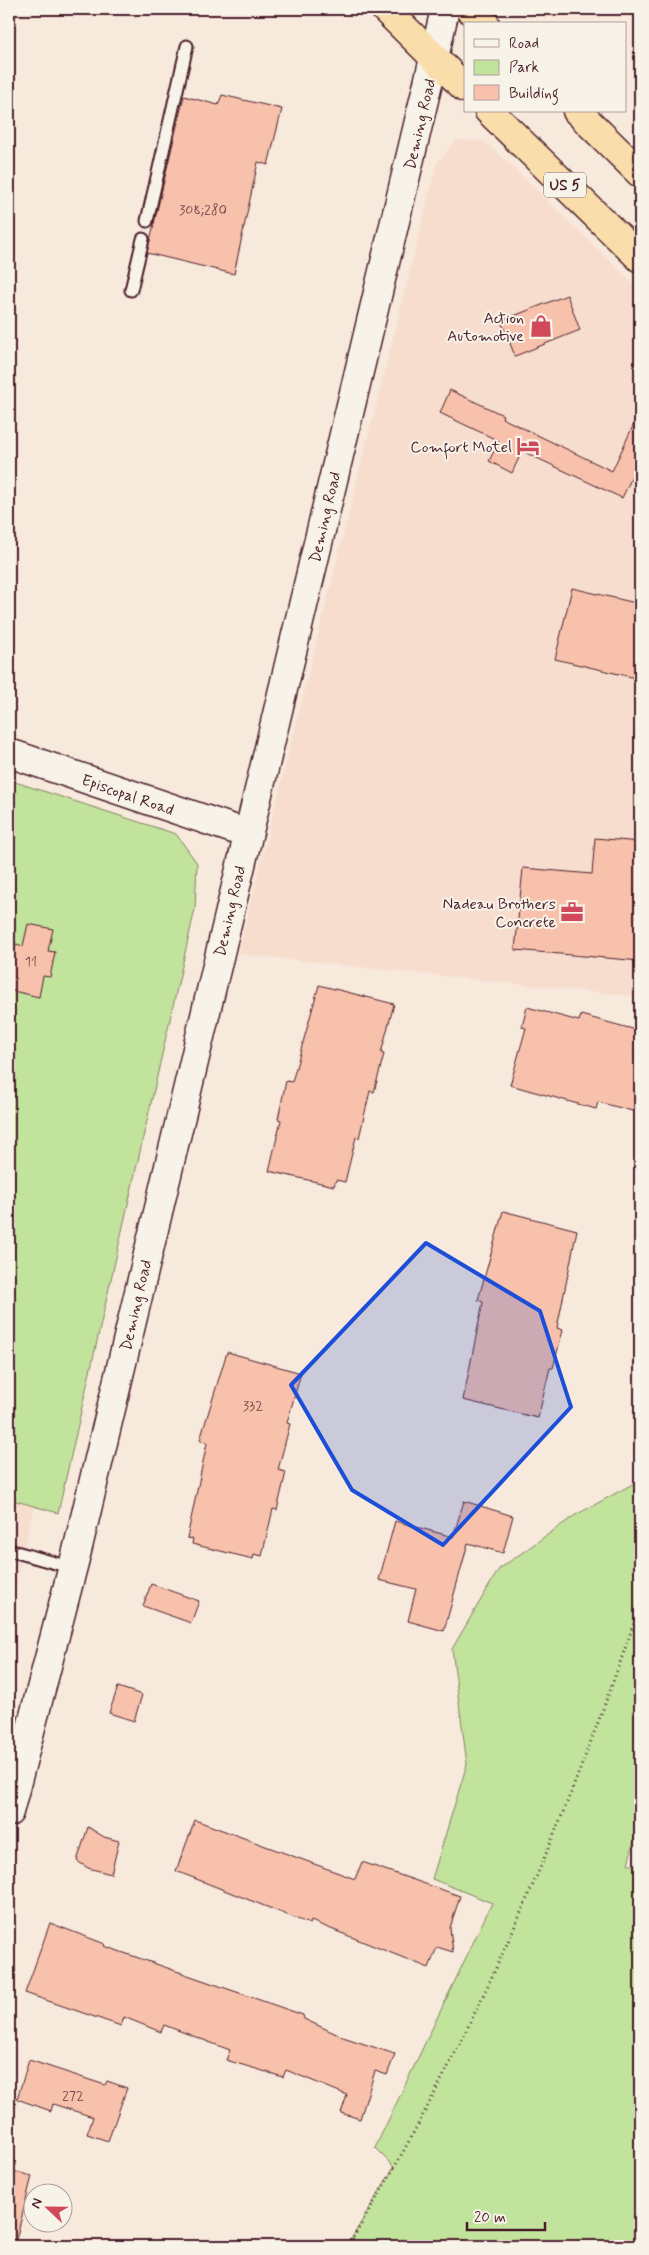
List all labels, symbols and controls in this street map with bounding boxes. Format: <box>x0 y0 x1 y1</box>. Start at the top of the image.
legend <box>464 22 626 112</box>
text: Road <box>509 34 539 54</box>
text: Park <box>509 58 539 78</box>
street label: Deming Road <box>400 77 441 172</box>
text: Building <box>509 84 559 105</box>
road number: US 5 <box>544 172 586 198</box>
house number: 308;280 <box>179 201 227 219</box>
place label: Action Automotive <box>447 308 524 347</box>
shop icon: Action Automotive <box>528 313 554 339</box>
hotel icon: Comfort Motel <box>515 433 541 459</box>
place label: Comfort Motel <box>410 437 512 460</box>
street label: Deming Road <box>305 470 346 565</box>
street label: Episcopal Road <box>78 770 177 821</box>
street label: Deming Road <box>210 864 251 959</box>
place label: Nadeau Brothers Concrete <box>443 894 556 933</box>
office icon: Nadeau Brothers Concrete <box>559 899 585 925</box>
house number: 11 <box>25 953 37 971</box>
street label: Deming Road <box>116 1258 157 1353</box>
house number: 332 <box>243 1397 263 1415</box>
house number: 272 <box>62 2087 84 2105</box>
north arrow <box>22 2182 72 2232</box>
text: N <box>27 2196 47 2211</box>
scale bar <box>467 2200 544 2232</box>
text: 20 m <box>474 2208 506 2228</box>

